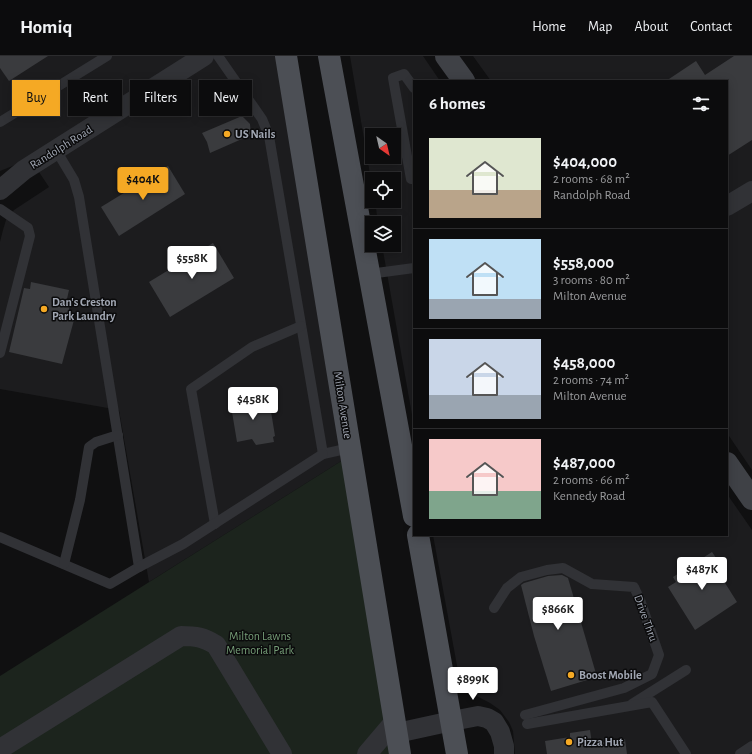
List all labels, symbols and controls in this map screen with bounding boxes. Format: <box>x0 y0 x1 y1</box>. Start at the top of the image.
text: Homiq <box>20 18 72 37</box>
text: Home <box>532 20 566 34</box>
text: Map <box>588 20 612 34</box>
text: About <box>634 20 668 34</box>
text: Contact <box>690 20 732 34</box>
chip: Buy <box>12 80 60 116</box>
chip: Rent <box>68 80 122 116</box>
chip: Filters <box>130 80 191 116</box>
chip: New <box>199 80 252 116</box>
icon: filters <box>690 93 712 115</box>
text: 6 homes <box>429 95 485 112</box>
street label: Randolph Road <box>28 123 94 171</box>
place label: US Nails <box>235 128 276 140</box>
north arrow <box>365 128 401 164</box>
map controls <box>365 128 401 252</box>
marker: US Nails <box>222 129 232 139</box>
text: $404,000 <box>553 153 617 170</box>
icon: home <box>461 154 509 202</box>
pin: $404K <box>115 167 171 201</box>
button: locate <box>365 172 401 208</box>
text: $404K <box>126 173 160 186</box>
text: 2 rooms · 68 m² <box>553 173 630 186</box>
text: Randolph Road <box>553 189 630 202</box>
button: layers <box>365 216 401 252</box>
pin: $558K <box>164 246 220 280</box>
text: $558K <box>176 252 208 265</box>
text: $558,000 <box>553 254 614 271</box>
icon: home <box>461 255 509 303</box>
text: 3 rooms · 80 m² <box>553 274 630 287</box>
text: Milton Avenue <box>553 290 627 303</box>
place label: Dan's Creston Park Laundry <box>52 296 117 323</box>
marker: Dan's Creston Park Laundry <box>39 304 49 314</box>
text: $458,000 <box>553 354 615 371</box>
icon: home <box>461 355 509 403</box>
street label: Milton Avenue <box>332 371 354 439</box>
text: 2 rooms · 74 m² <box>553 374 629 387</box>
pin: $458K <box>225 387 281 421</box>
text: Milton Avenue <box>553 390 627 403</box>
text: $458K <box>237 393 269 406</box>
text: $487,000 <box>553 454 615 471</box>
icon: home <box>461 455 509 503</box>
text: 2 rooms · 66 m² <box>553 474 630 487</box>
text: Kennedy Road <box>553 490 625 503</box>
pin: $487K <box>674 557 730 591</box>
text: $487K <box>686 563 718 576</box>
street label: Drive Thru <box>632 593 660 643</box>
pin: $866K <box>530 597 586 631</box>
text: $866K <box>542 603 574 616</box>
park label: Milton Lawns Memorial Park <box>226 630 295 656</box>
pin: $899K <box>445 667 501 701</box>
place label: Boost Mobile <box>579 669 642 681</box>
marker: Boost Mobile <box>566 670 576 680</box>
text: $899K <box>457 673 489 686</box>
place label: Pizza Hut <box>577 736 623 748</box>
marker: Pizza Hut <box>564 737 574 747</box>

